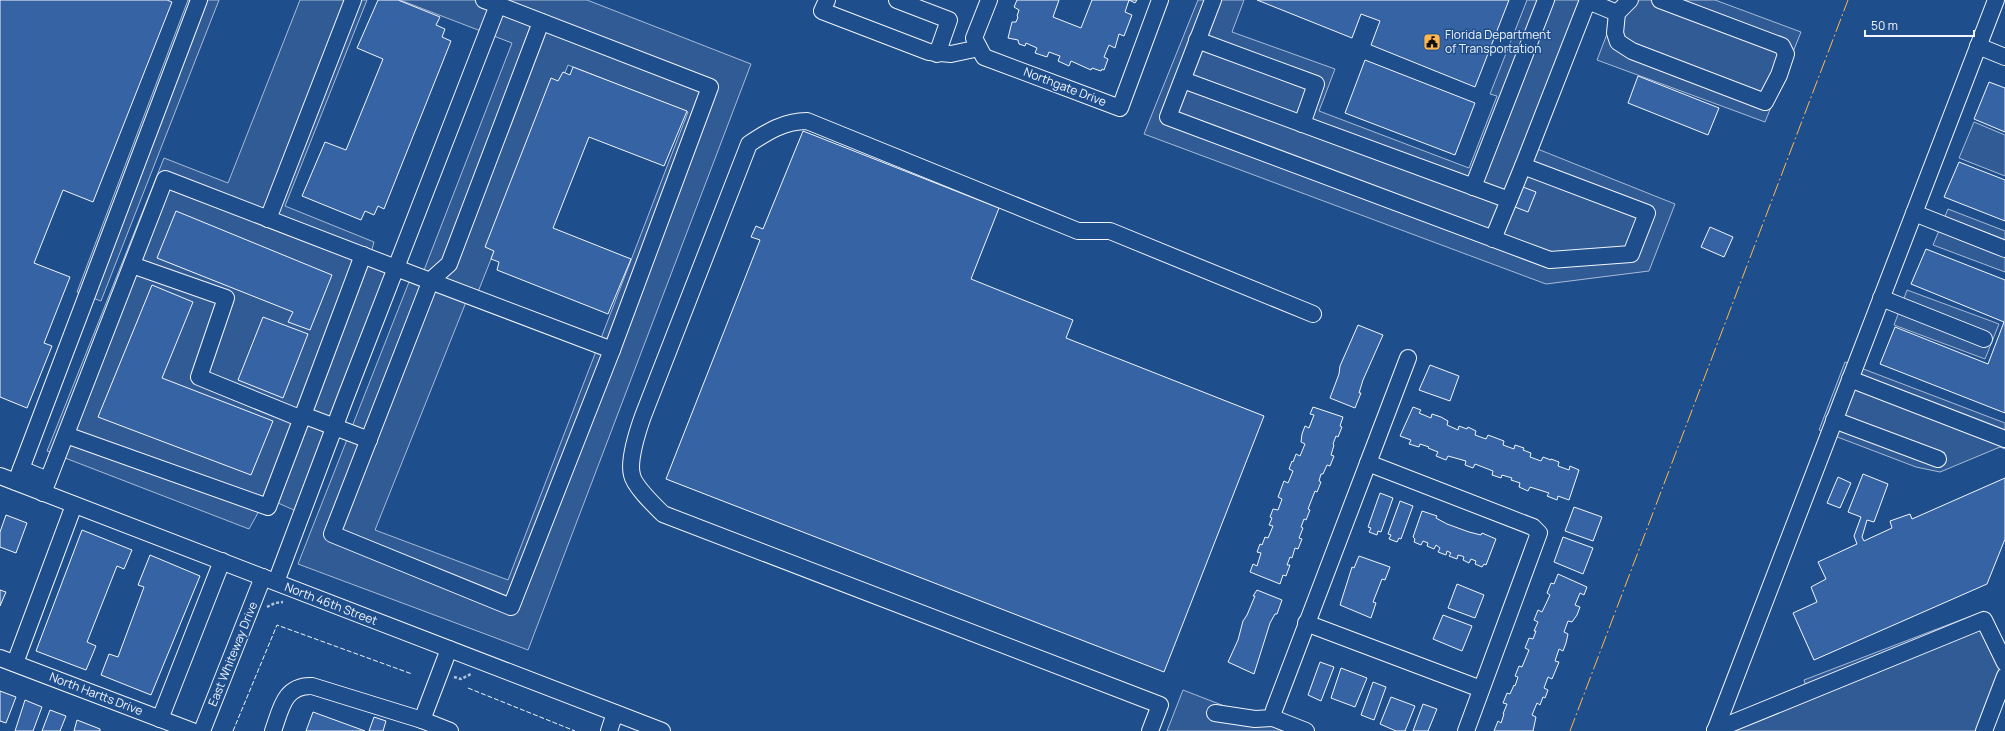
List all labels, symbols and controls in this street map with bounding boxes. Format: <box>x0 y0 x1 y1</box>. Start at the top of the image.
scale bar <box>1865 12 1974 38</box>
text: 50 m <box>1871 17 1898 34</box>
place label: Florida Department of Transportation <box>1445 26 1551 57</box>
public building icon: Florida Department of Transportation <box>1422 32 1442 52</box>
street label: Northgate Drive <box>1021 63 1109 110</box>
street label: North 46th Street <box>282 578 380 629</box>
street label: East Whiteway Drive <box>204 599 261 709</box>
street label: North Hartts Drive <box>47 668 145 719</box>

